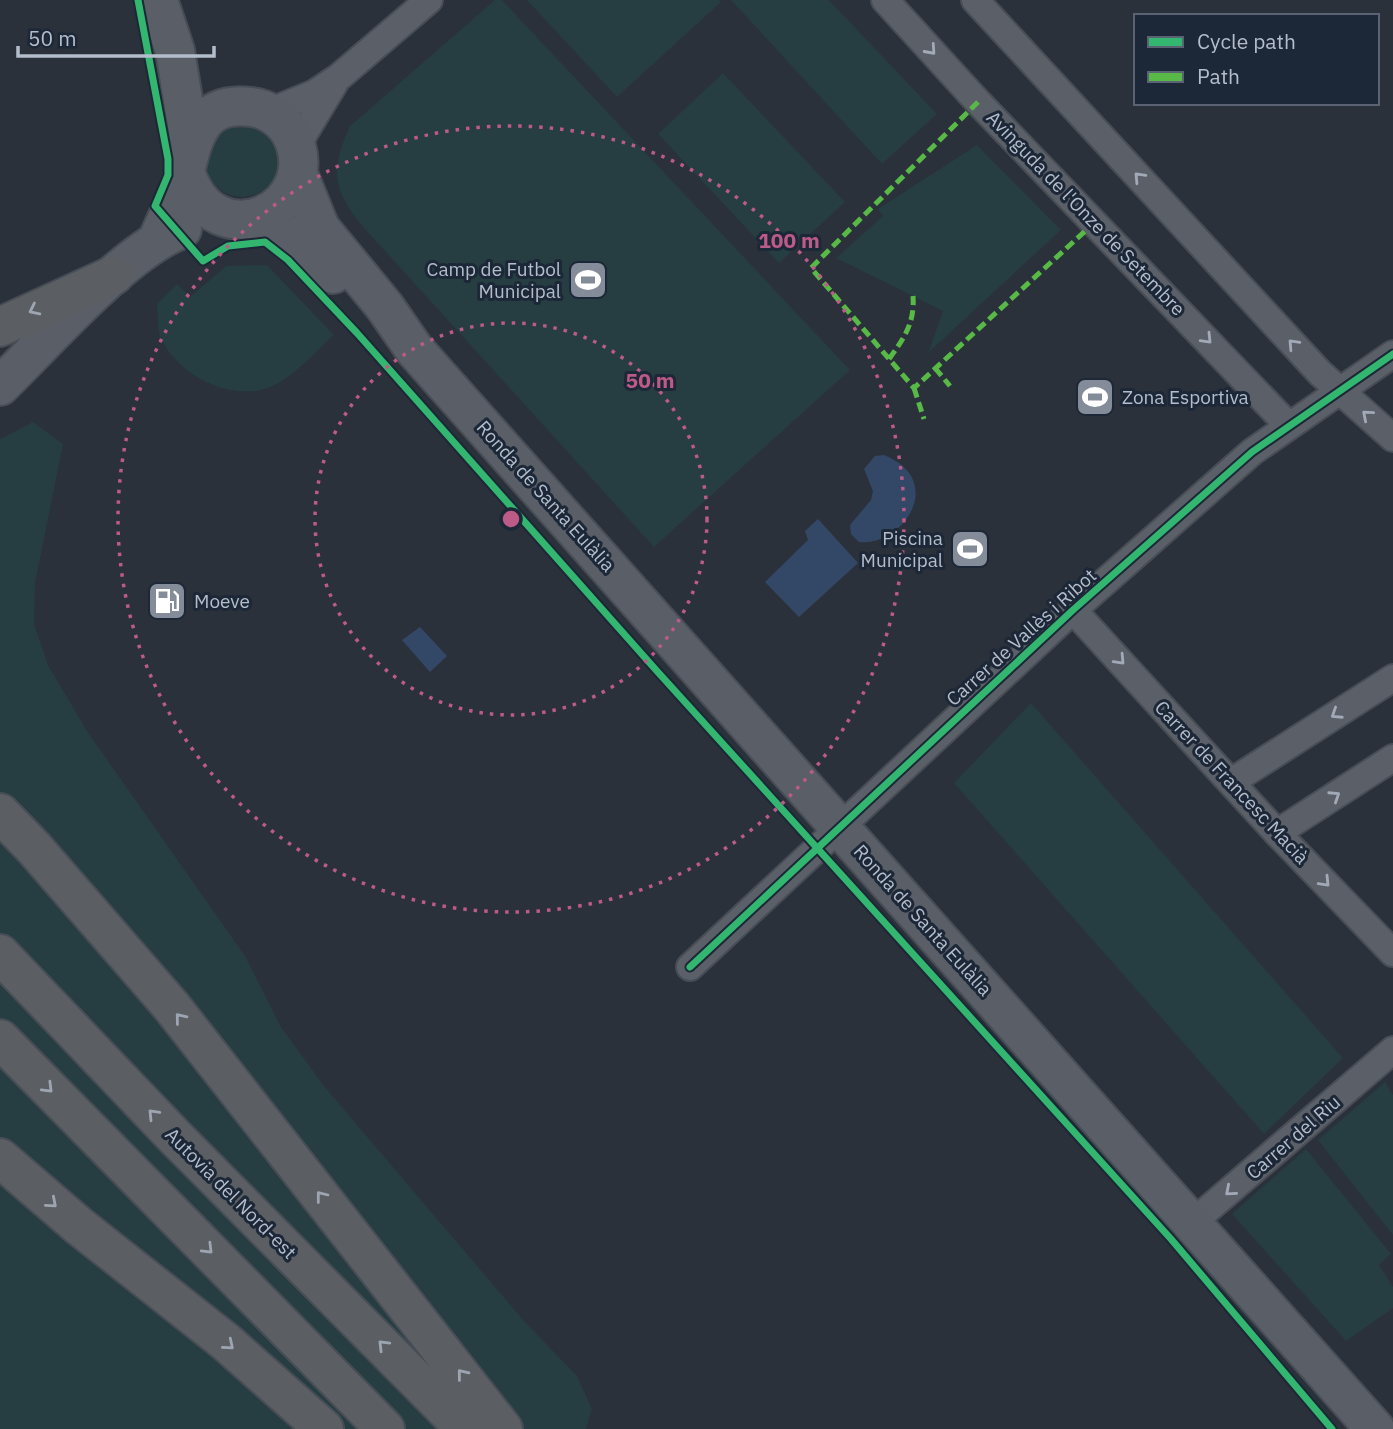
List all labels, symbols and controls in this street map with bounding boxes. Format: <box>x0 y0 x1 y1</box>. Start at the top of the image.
scale bar <box>18 14 214 58</box>
legend <box>1134 14 1379 105</box>
text: 50 m <box>28 24 77 52</box>
text: Cycle path <box>1197 27 1296 55</box>
one-way arrow <box>923 42 936 55</box>
text: Path <box>1197 62 1240 90</box>
street label: Avinguda de l'Onze de Setembre <box>982 105 1190 321</box>
one-way arrow <box>1135 172 1147 185</box>
text: 100 m <box>758 226 820 254</box>
place label: Camp de Futbol Municipal <box>427 257 561 303</box>
sports icon: Camp de Futbol Municipal <box>567 259 609 301</box>
one-way arrow <box>29 302 41 316</box>
one-way arrow <box>1198 331 1211 344</box>
one-way arrow <box>1289 339 1302 352</box>
text: 50 m <box>626 366 674 394</box>
sports icon: Zona Esportiva <box>1074 376 1116 418</box>
place label: Zona Esportiva <box>1122 385 1249 409</box>
one-way arrow <box>1362 411 1375 423</box>
street label: Ronda de Santa Eulàlia <box>472 415 620 577</box>
centre of rings <box>499 507 523 531</box>
place label: Piscina Municipal <box>861 526 943 572</box>
sports icon: Piscina Municipal <box>949 528 991 570</box>
street label: Carrer de Vallès i Ribot <box>941 563 1101 711</box>
fuel station icon: Moeve <box>146 580 188 622</box>
place label: Moeve <box>194 589 250 613</box>
one-way arrow <box>1111 652 1124 665</box>
street label: Carrer de Francesc Macià <box>1150 695 1314 869</box>
one-way arrow <box>1330 706 1343 719</box>
one-way arrow <box>1327 791 1340 804</box>
street label: Ronda de Santa Eulàlia <box>849 839 997 1001</box>
one-way arrow <box>1316 874 1329 887</box>
one-way arrow <box>176 1013 188 1026</box>
one-way arrow <box>39 1080 52 1093</box>
street label: Carrer del Riu <box>1241 1090 1345 1184</box>
one-way arrow <box>149 1109 162 1122</box>
street label: Autovia del Nord-est <box>160 1122 302 1264</box>
one-way arrow <box>1225 1183 1238 1195</box>
one-way arrow <box>316 1192 329 1204</box>
one-way arrow <box>43 1194 56 1207</box>
one-way arrow <box>200 1241 213 1254</box>
one-way arrow <box>221 1337 234 1349</box>
one-way arrow <box>378 1341 391 1354</box>
one-way arrow <box>458 1370 471 1382</box>

